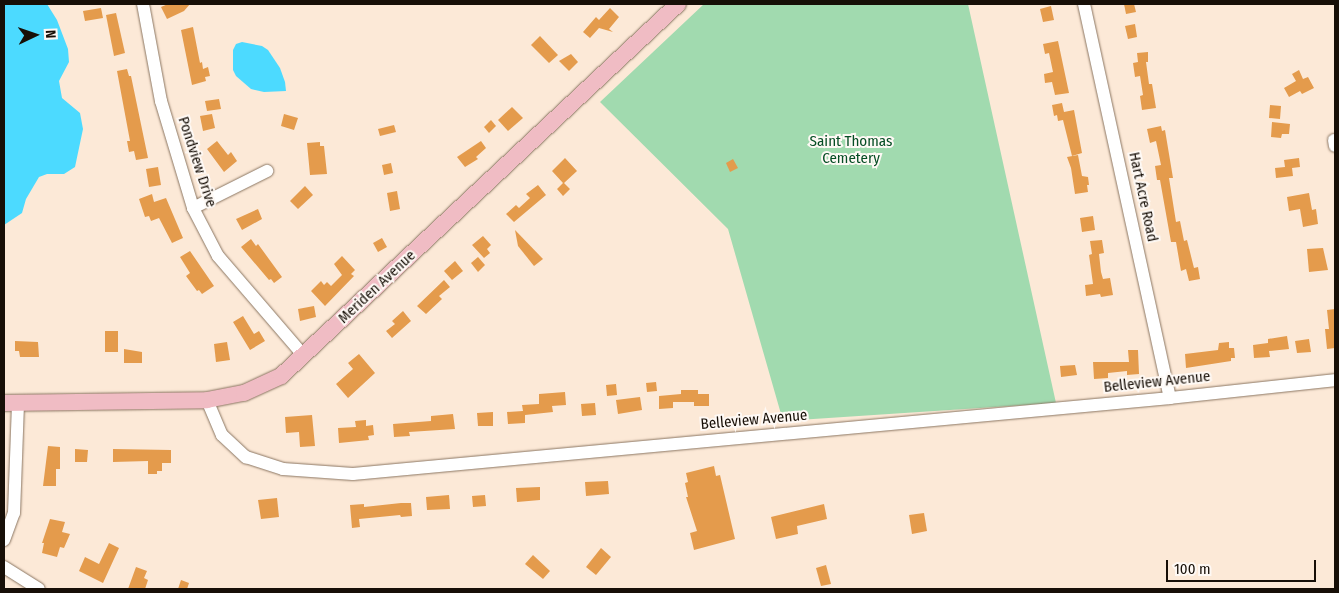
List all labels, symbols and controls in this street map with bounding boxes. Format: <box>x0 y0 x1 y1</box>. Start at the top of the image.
north arrow <box>10 10 60 60</box>
text: N <box>42 30 59 39</box>
street label: Pondview Drive <box>174 114 220 210</box>
park label: Saint Thomas Cemetery <box>810 132 892 167</box>
street label: Hart Acre Road <box>1125 150 1161 244</box>
street label: Meriden Avenue <box>335 247 419 327</box>
street label: Belleview Avenue <box>1103 367 1211 397</box>
street label: Belleview Avenue <box>700 406 808 434</box>
scale bar <box>1169 550 1319 582</box>
text: 100 m <box>1174 560 1211 578</box>

